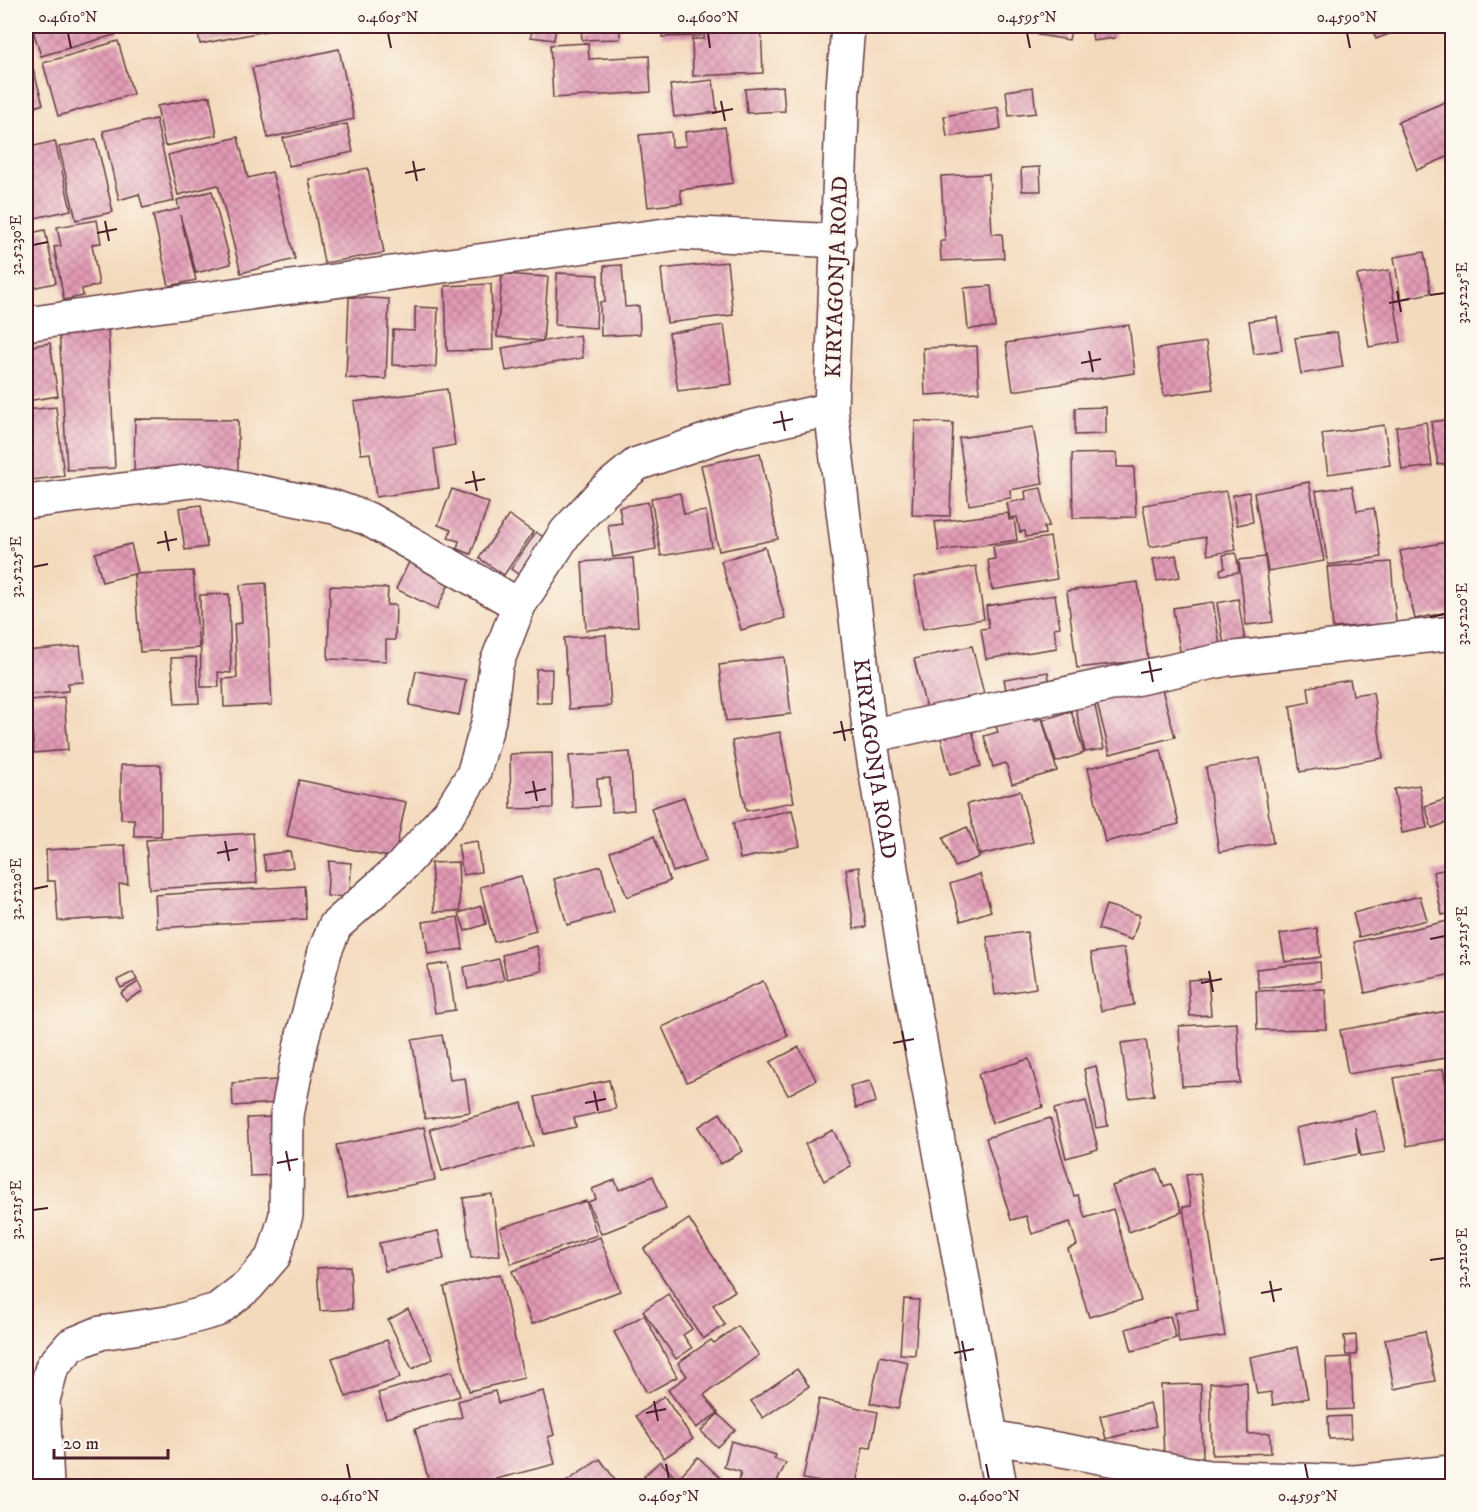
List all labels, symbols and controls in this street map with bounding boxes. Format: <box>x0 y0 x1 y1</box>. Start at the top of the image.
text: 0.4610°N <box>39 8 97 27</box>
text: 0.4605°N <box>358 8 418 27</box>
text: 0.4600°N <box>677 8 739 27</box>
text: 0.4595°N <box>997 8 1057 27</box>
text: 0.4590°N <box>1317 8 1377 27</box>
street label: KIRYAGONJA ROAD <box>820 175 854 379</box>
text: 32.5230°E <box>7 214 26 275</box>
text: 32.5225°E <box>1453 262 1472 324</box>
text: 32.5225°E <box>7 536 26 598</box>
text: 32.5220°E <box>1453 582 1472 645</box>
street label: KIRYAGONJA ROAD <box>847 657 903 861</box>
text: 32.5220°E <box>7 857 26 920</box>
text: 32.5215°E <box>1453 906 1472 966</box>
text: 32.5215°E <box>7 1180 26 1240</box>
text: 32.5210°E <box>1453 1227 1472 1288</box>
scale bar <box>54 1422 168 1460</box>
text: 20 m <box>63 1433 99 1455</box>
text: 0.4610°N <box>321 1487 379 1506</box>
text: 0.4605°N <box>639 1487 699 1506</box>
text: 0.4600°N <box>958 1487 1020 1506</box>
text: 0.4595°N <box>1278 1487 1338 1506</box>

